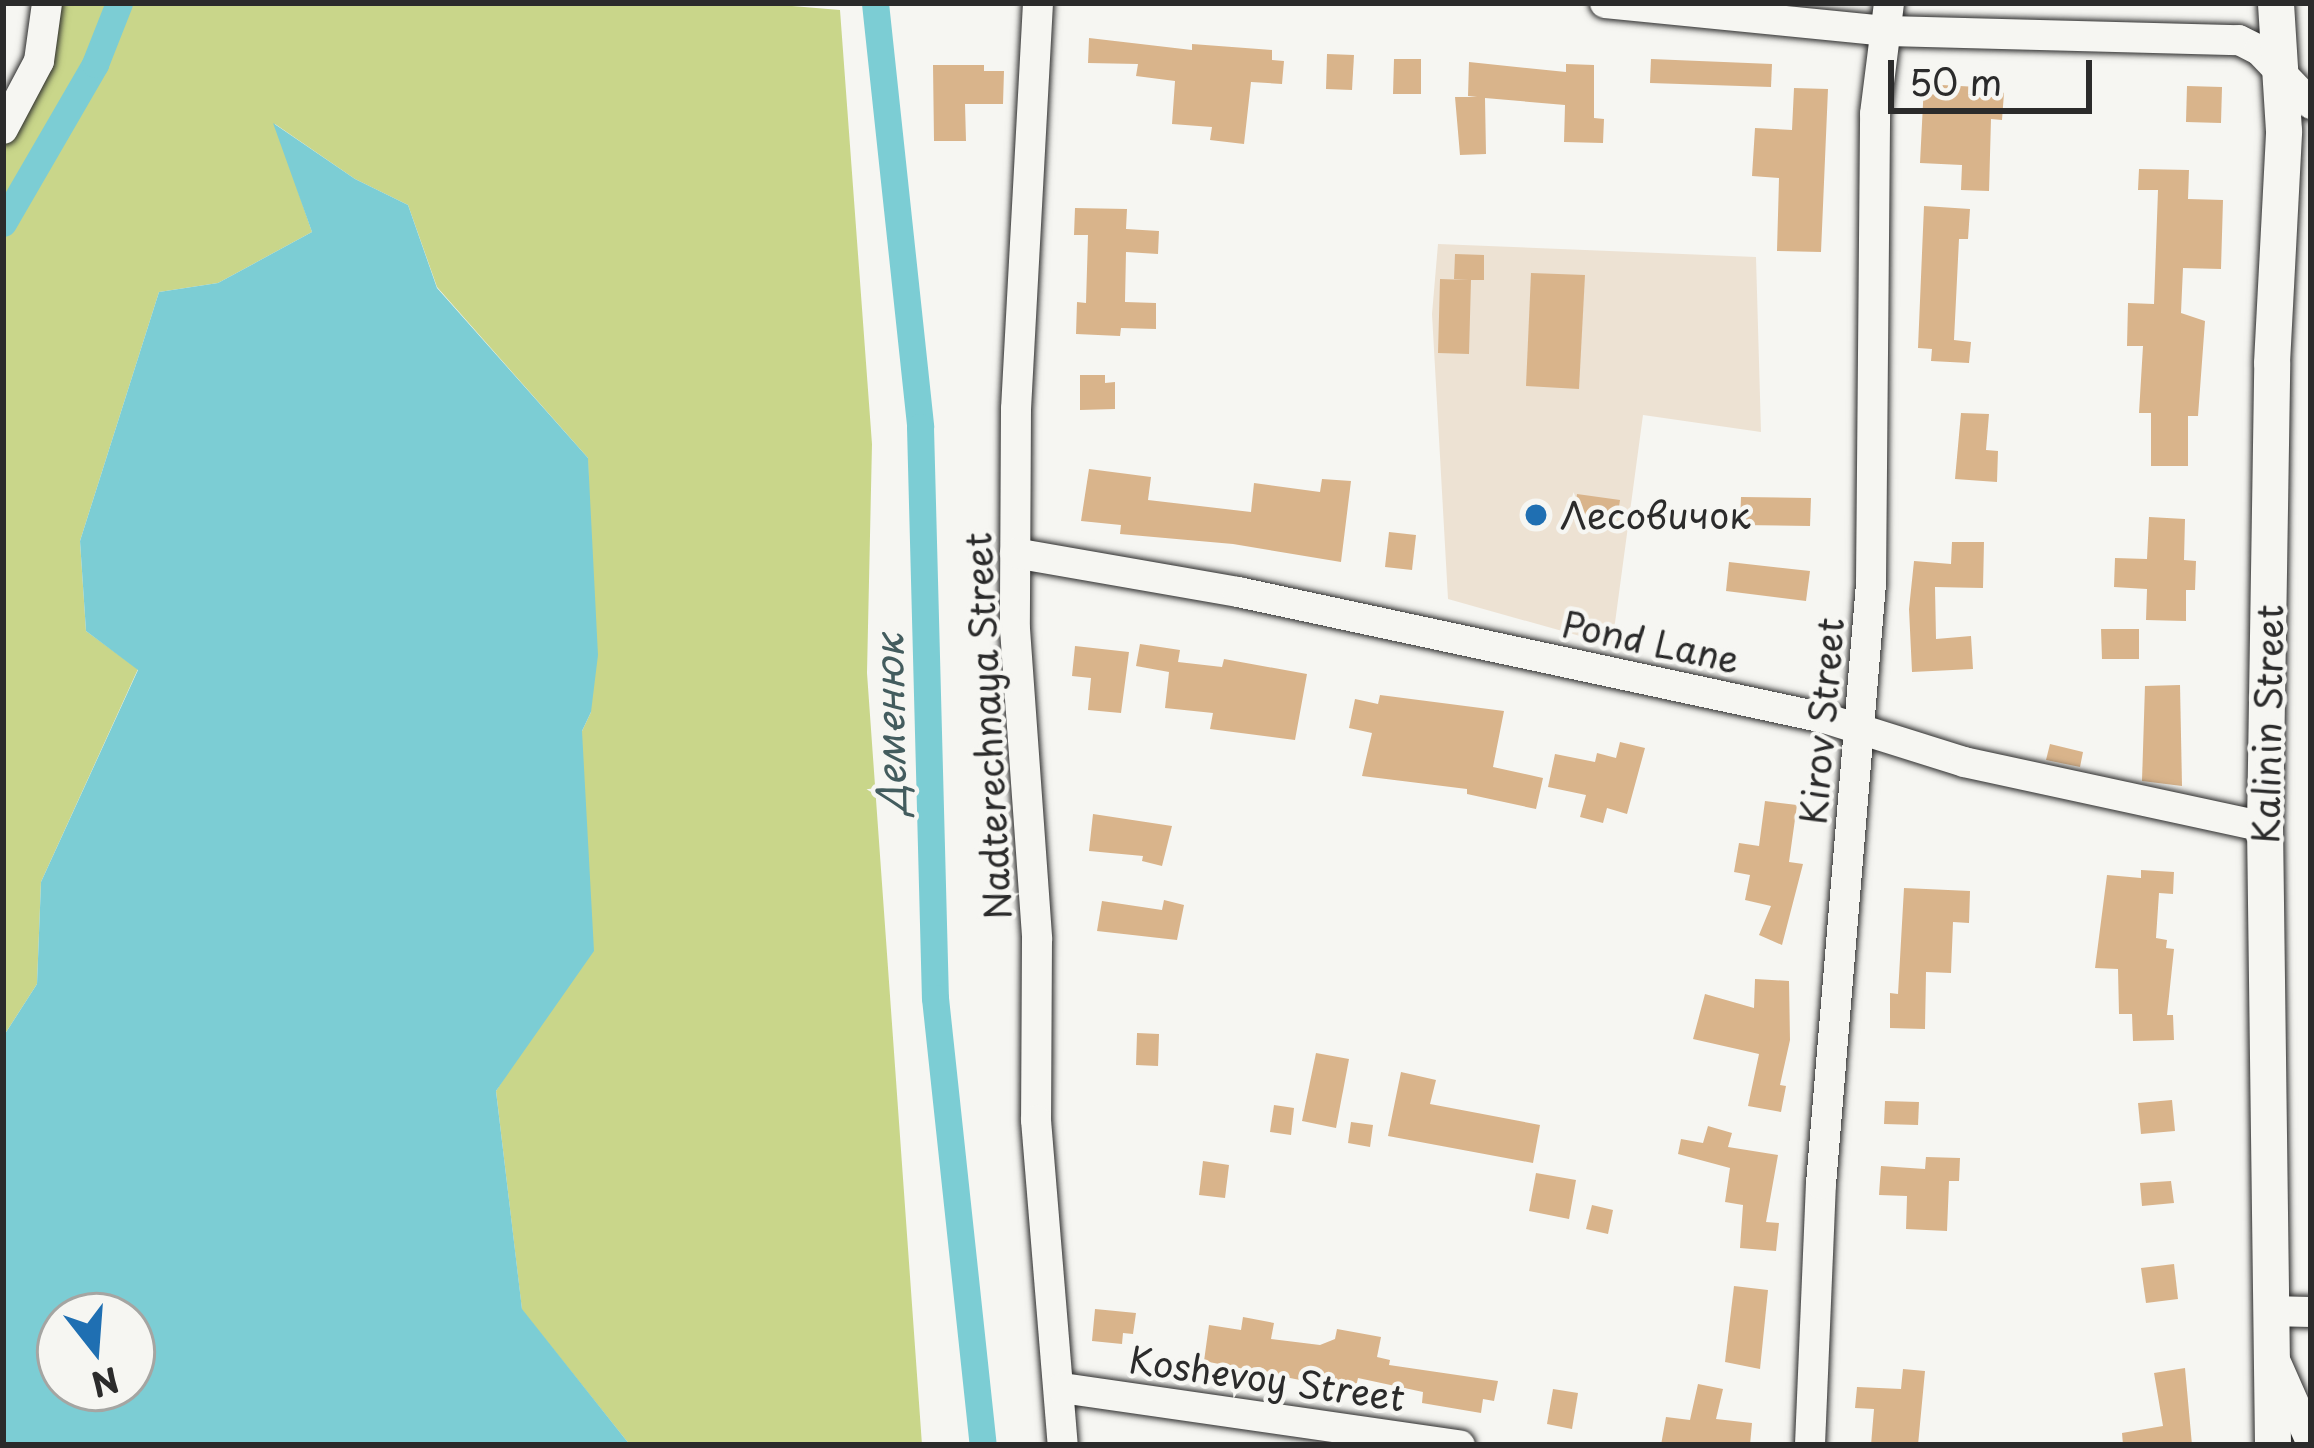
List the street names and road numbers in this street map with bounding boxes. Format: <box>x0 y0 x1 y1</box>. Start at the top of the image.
street label: Nadterechnaya Street <box>955 531 1019 921</box>
street label: Pond Lane <box>1559 601 1743 681</box>
street label: Kalinin Street <box>2243 604 2291 844</box>
street label: Kirov Street <box>1790 615 1852 827</box>
street label: Koshevoy Street <box>1125 1337 1409 1419</box>

